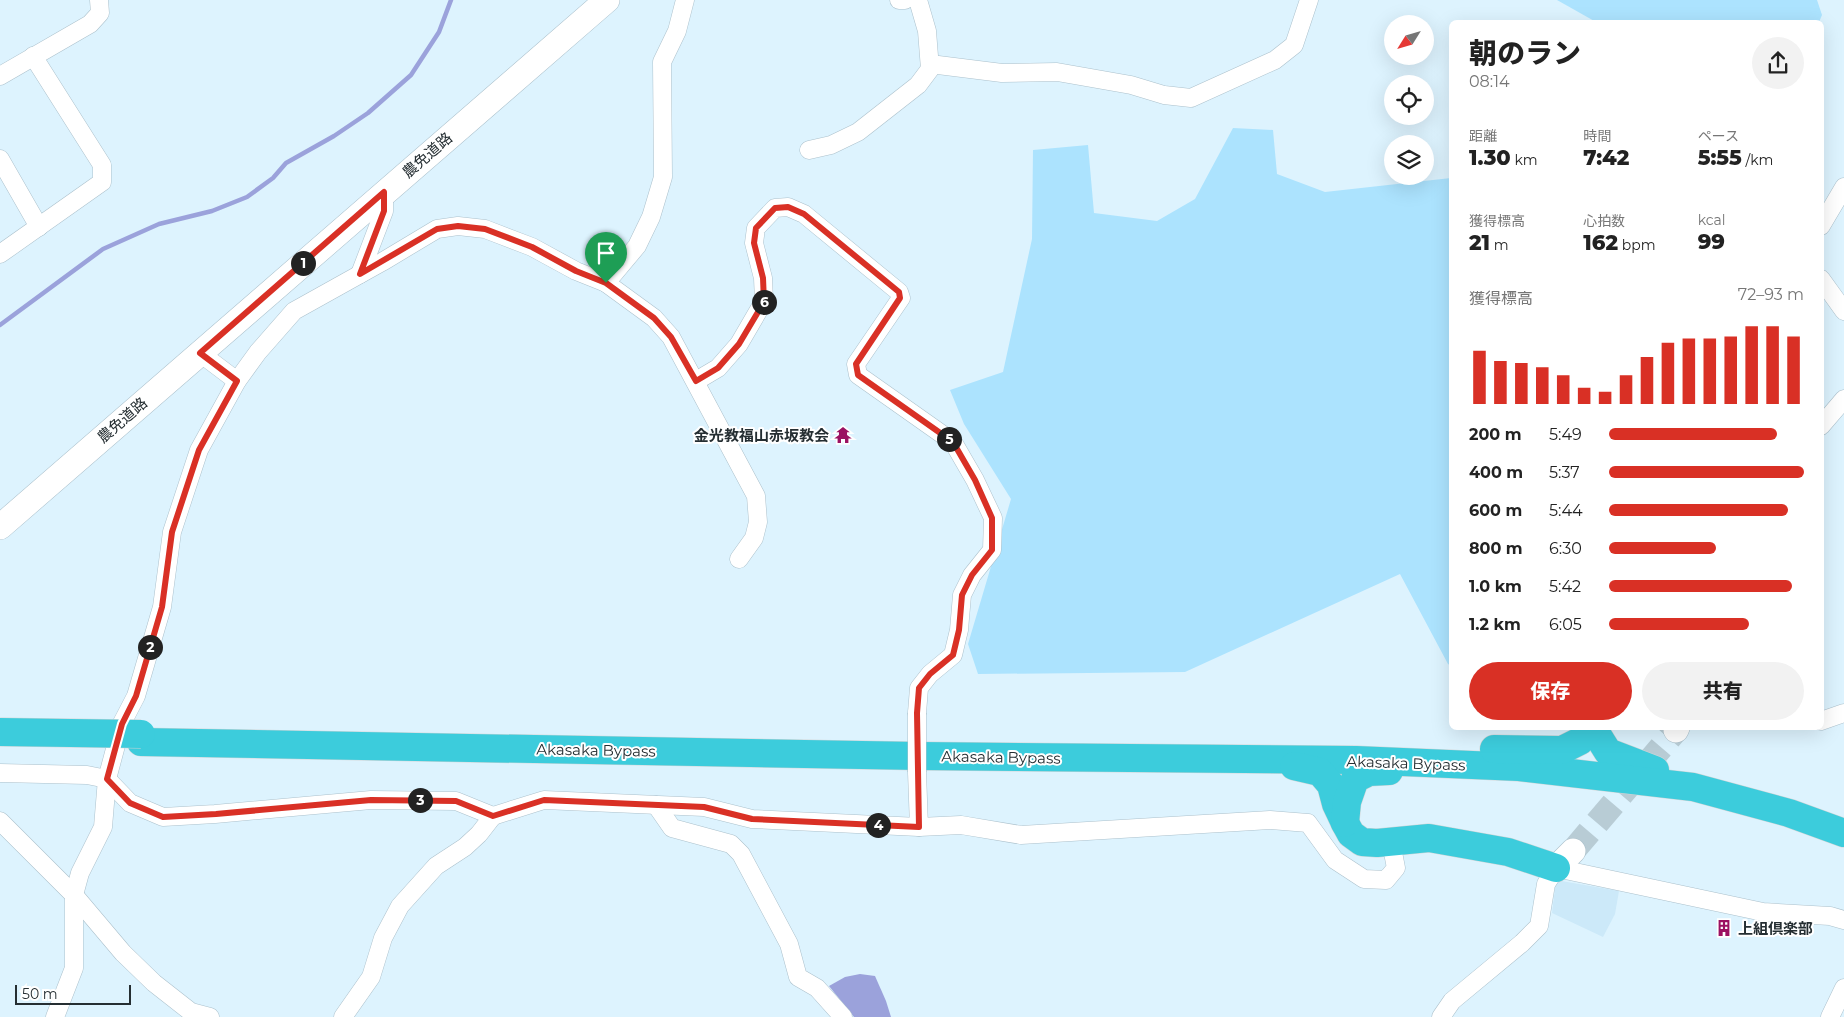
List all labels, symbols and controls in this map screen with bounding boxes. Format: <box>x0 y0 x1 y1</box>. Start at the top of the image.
north arrow <box>1384 15 1434 65</box>
map controls <box>1384 15 1434 185</box>
text: 朝のラン <box>1469 36 1581 70</box>
button: share <box>1752 37 1804 89</box>
text: 08:14 <box>1469 72 1510 91</box>
button: locate <box>1384 75 1434 125</box>
text: 距離 <box>1469 127 1497 145</box>
text: 時間 <box>1583 127 1611 145</box>
text: ペース <box>1698 127 1739 145</box>
street label: 農免道路 <box>398 128 456 182</box>
button: layers <box>1384 135 1434 185</box>
text: 1.30 <box>1469 145 1511 170</box>
text: 7:42 <box>1583 145 1629 170</box>
text: 5:55 <box>1698 145 1742 170</box>
text: km <box>1511 151 1538 169</box>
text: /km <box>1742 151 1773 169</box>
text: kcal <box>1698 211 1726 229</box>
text: 獲得標高 <box>1469 212 1525 230</box>
text: 心拍数 <box>1583 212 1625 230</box>
text: 99 <box>1698 229 1725 254</box>
text: 21 <box>1469 230 1490 255</box>
text: 162 <box>1583 230 1618 255</box>
pin <box>585 232 627 283</box>
text: m <box>1490 236 1509 254</box>
text: bpm <box>1618 236 1656 254</box>
icon: arrive <box>592 239 620 267</box>
pin: 1 <box>290 250 316 276</box>
text: 1 <box>301 254 306 272</box>
text: 72–93 m <box>1738 285 1804 304</box>
text: 獲得標高 <box>1469 289 1533 308</box>
pin: 6 <box>752 290 776 314</box>
text: 6 <box>760 293 769 311</box>
street label: 農免道路 <box>93 393 151 447</box>
temple icon: 金光教福山赤坂教会 <box>833 425 853 445</box>
text: 200 m <box>1469 425 1521 444</box>
text: 5:49 <box>1549 425 1582 444</box>
place label: 金光教福山赤坂教会 <box>694 426 829 445</box>
pin: 5 <box>936 426 962 452</box>
text: 5 <box>945 430 954 448</box>
text: 400 m <box>1469 463 1523 482</box>
text: 5:37 <box>1549 463 1580 482</box>
text: 600 m <box>1469 501 1522 520</box>
text: 5:44 <box>1549 501 1583 520</box>
text: 800 m <box>1469 539 1523 558</box>
text: 6:30 <box>1549 539 1582 558</box>
text: 1.0 km <box>1469 577 1522 596</box>
text: 5:42 <box>1549 577 1581 596</box>
text: 1.2 km <box>1469 615 1521 634</box>
text: 6:05 <box>1549 615 1582 634</box>
pin: 2 <box>138 634 162 660</box>
text: 2 <box>146 638 155 656</box>
button: 保存 <box>1469 662 1632 720</box>
button: 共有 <box>1642 662 1804 720</box>
street label: Akasaka Bypass <box>536 739 656 761</box>
street label: Akasaka Bypass <box>941 746 1061 768</box>
street label: Akasaka Bypass <box>1346 751 1466 775</box>
pin: 3 <box>408 788 432 812</box>
text: 3 <box>416 791 425 809</box>
pin: 4 <box>866 812 890 838</box>
text: 4 <box>874 816 883 834</box>
building icon: 上組倶楽部 <box>1714 918 1734 938</box>
place label: 上組倶楽部 <box>1738 919 1813 938</box>
scale bar <box>15 982 131 1005</box>
text: 50 m <box>22 985 58 1003</box>

